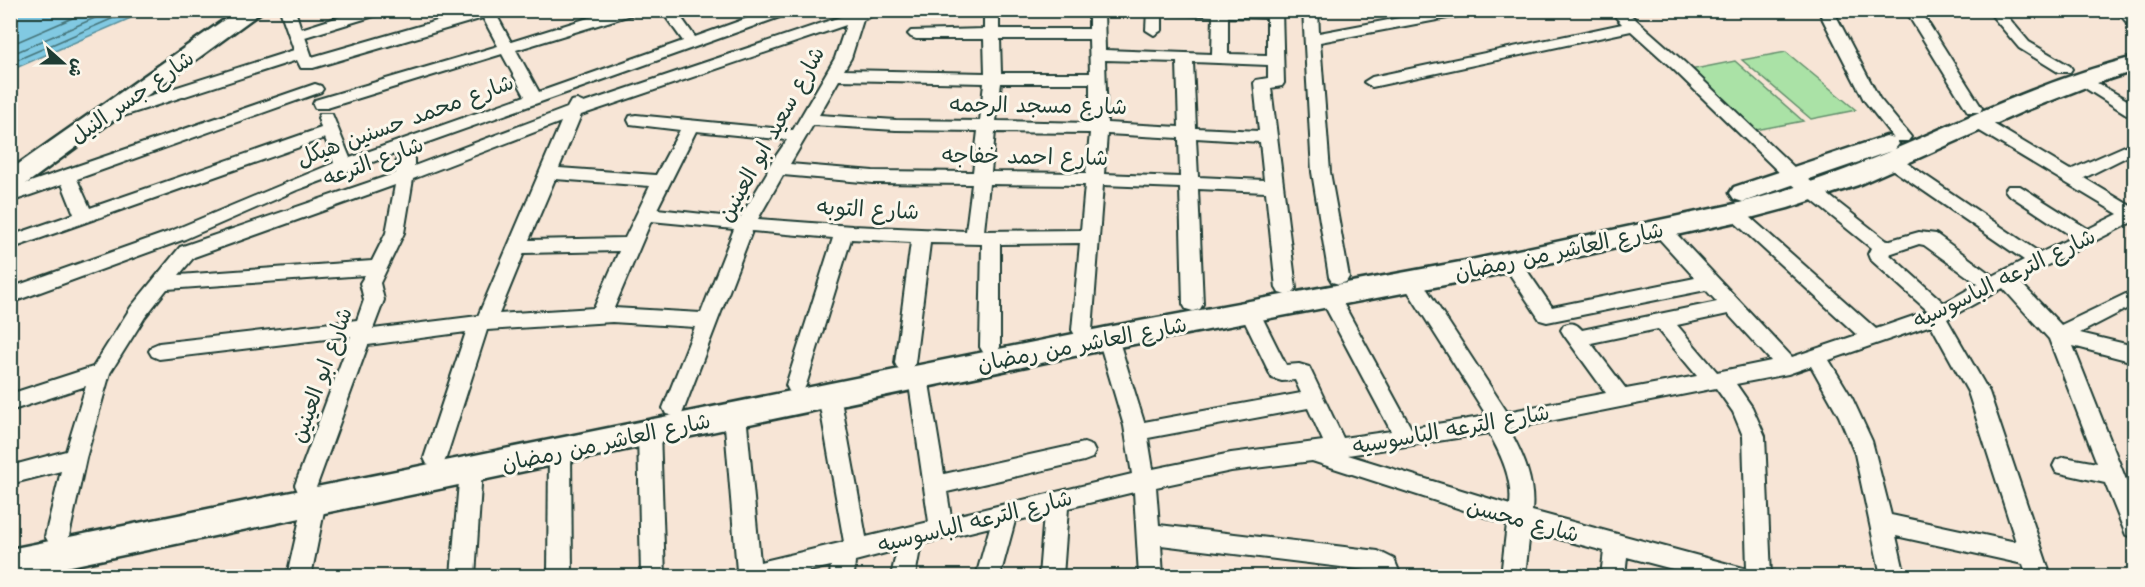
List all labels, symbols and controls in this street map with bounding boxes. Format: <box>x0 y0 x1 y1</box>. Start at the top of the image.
north arrow <box>33 33 93 93</box>
street label: شارع سعيد ابو العينين <box>711 41 832 227</box>
street label: شارع جسر النيل <box>65 45 199 149</box>
street label: شارع محمد حسنين هيكل <box>292 67 518 174</box>
street label: شارع مسجد الرحمه <box>949 89 1127 122</box>
street label: شارع الترعه <box>319 129 428 194</box>
street label: شارع احمد خفاجه <box>942 140 1108 173</box>
street label: شارع التوبه <box>816 192 920 227</box>
street label: شارع العاشر من رمضان <box>1452 215 1666 288</box>
street label: شارع الترعه الباسوسيه <box>1908 221 2100 336</box>
street label: شارع ابو العينين <box>283 303 360 447</box>
street label: شارع العاشر من رمضان <box>975 309 1189 380</box>
street label: شارع الترعه الباسوسيه <box>1350 397 1552 462</box>
street label: شارع العاشر من رمضان <box>499 406 713 479</box>
street label: شارع الترعه الباسوسيه <box>875 483 1076 560</box>
street label: شارع محسن <box>1463 491 1582 550</box>

